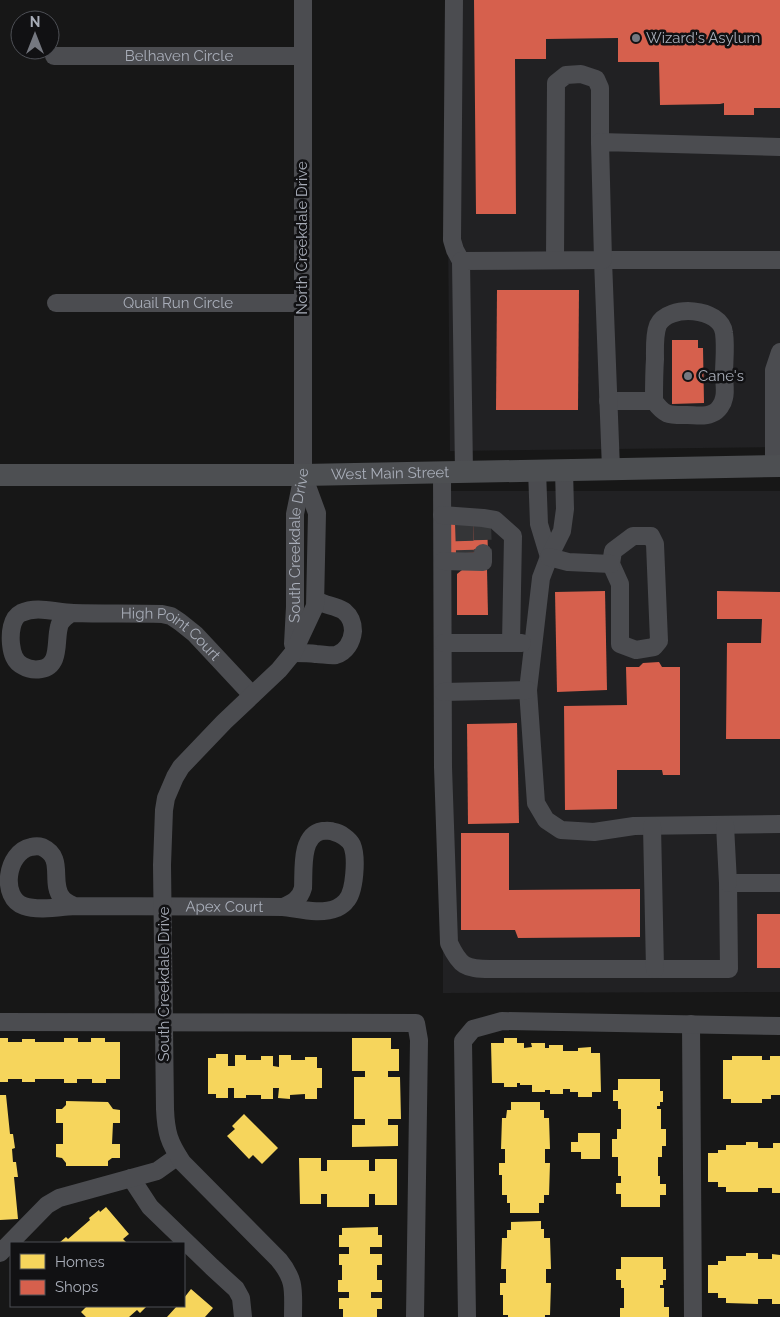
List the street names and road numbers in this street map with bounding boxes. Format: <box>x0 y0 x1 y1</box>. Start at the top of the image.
street label: Belhaven Circle <box>125 47 233 65</box>
street label: North Creekdale Drive <box>293 161 311 315</box>
street label: Quail Run Circle <box>123 294 233 312</box>
street label: West Main Street <box>331 463 449 483</box>
street label: South Creekdale Drive <box>285 468 312 623</box>
street label: High Point Court <box>121 604 224 664</box>
street label: Apex Court <box>185 898 263 916</box>
street label: South Creekdale Drive <box>155 906 173 1062</box>

